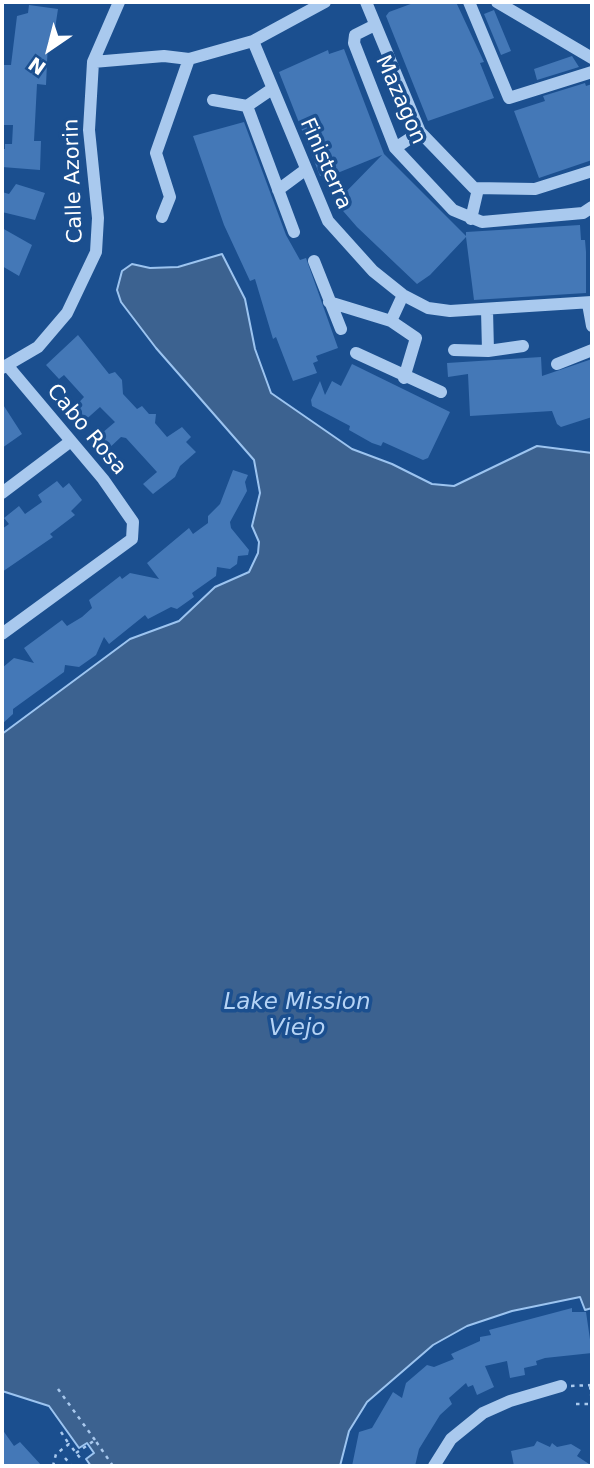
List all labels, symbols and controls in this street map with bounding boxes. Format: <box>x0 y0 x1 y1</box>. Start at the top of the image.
north arrow <box>14 14 84 84</box>
street label: Mazagon <box>369 52 431 148</box>
text: N <box>24 53 50 80</box>
street label: Finisterra <box>294 114 356 214</box>
street label: Calle Azorin <box>59 118 89 244</box>
street label: Cabo Rosa <box>41 380 131 480</box>
water label: Lake Mission Viejo <box>224 989 370 1043</box>

